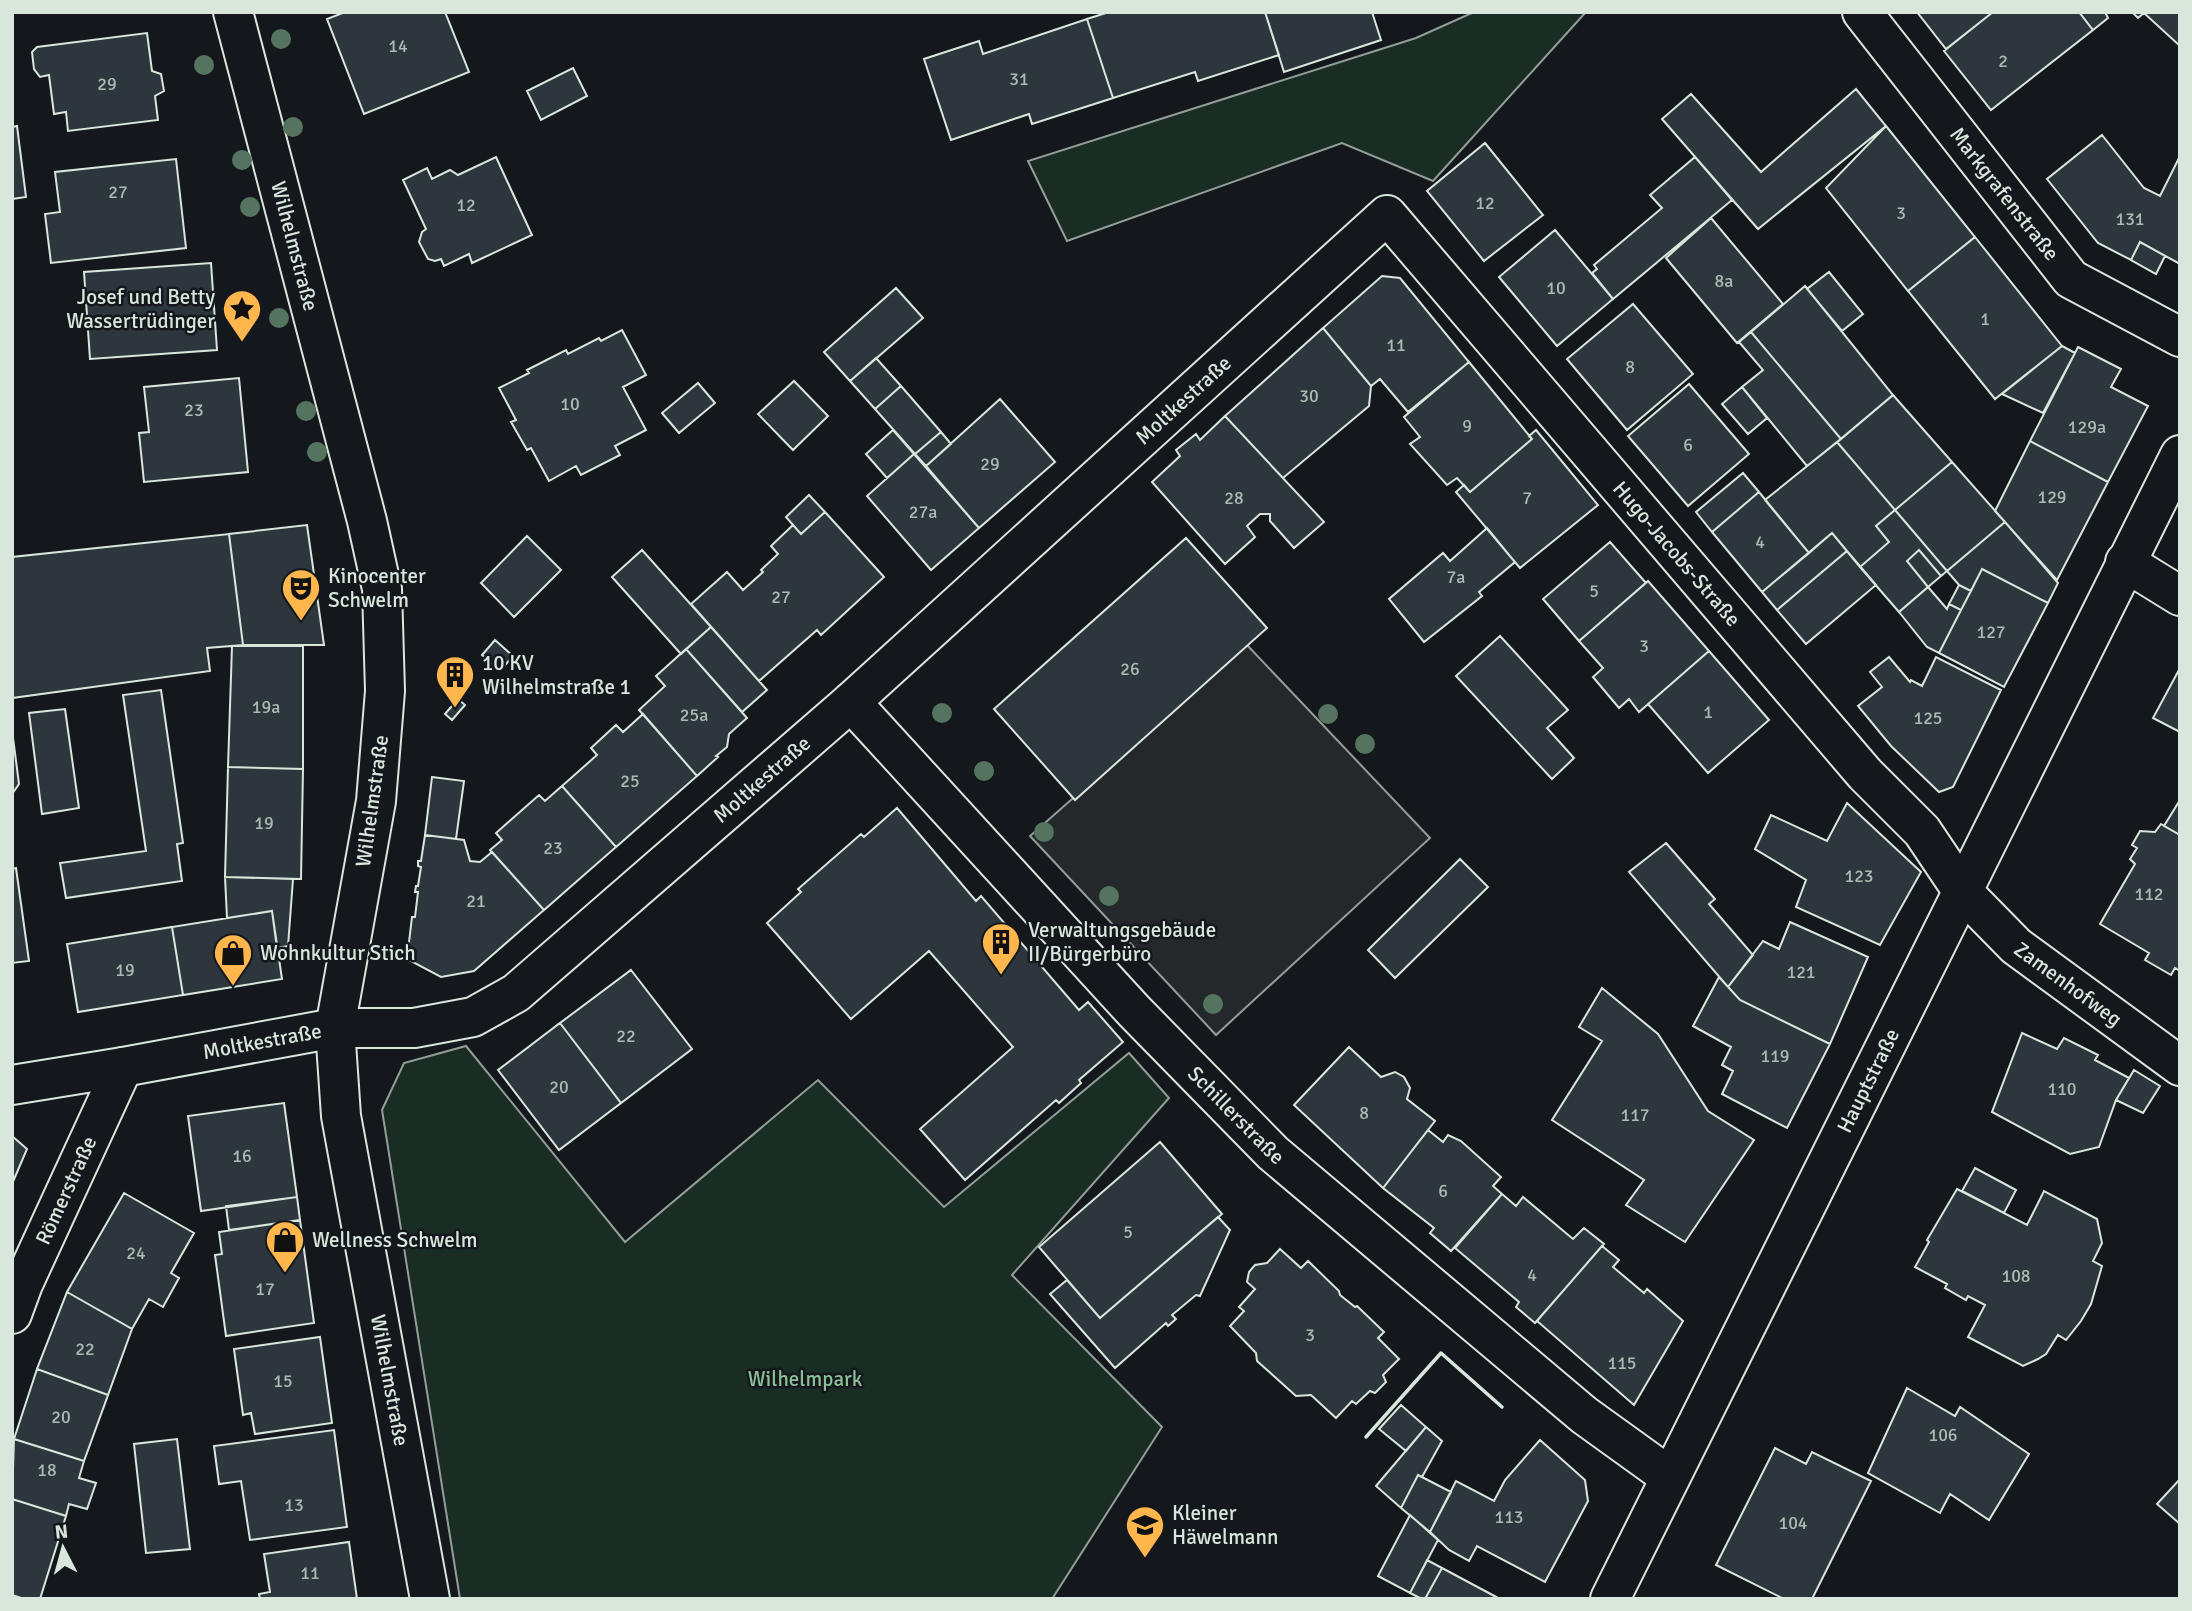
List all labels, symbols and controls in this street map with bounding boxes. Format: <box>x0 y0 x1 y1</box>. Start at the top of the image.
house number: 14 <box>388 35 408 57</box>
house number: 2 <box>1998 50 2008 72</box>
house number: 31 <box>1009 68 1029 90</box>
house number: 29 <box>97 73 117 95</box>
street label: Markgrafenstraße <box>1944 122 2065 266</box>
street label: Wilhelmstraße <box>265 178 324 314</box>
house number: 27 <box>108 181 128 203</box>
house number: 12 <box>1475 192 1495 214</box>
house number: 12 <box>456 194 476 216</box>
house number: 3 <box>1896 202 1906 224</box>
house number: 131 <box>2115 208 2145 230</box>
house number: 8a <box>1715 270 1733 292</box>
house number: 10 <box>1546 277 1566 299</box>
place label: Josef und Betty Wassertrüdinger <box>66 284 215 334</box>
place icon: Josef und Betty Wassertrüdinger <box>221 288 263 343</box>
house number: 1 <box>1980 308 1990 330</box>
house number: 11 <box>1386 334 1406 356</box>
street label: Moltkestraße <box>1130 350 1237 450</box>
house number: 8 <box>1625 356 1635 378</box>
house number: 30 <box>1299 385 1319 407</box>
house number: 10 <box>560 393 580 415</box>
house number: 23 <box>184 399 204 421</box>
house number: 9 <box>1462 415 1472 437</box>
house number: 129a <box>2068 416 2106 438</box>
house number: 6 <box>1683 434 1693 456</box>
house number: 29 <box>980 453 1000 475</box>
street label: Hugo-Jacobs-Straße <box>1607 476 1746 632</box>
house number: 129 <box>2037 486 2067 508</box>
house number: 28 <box>1224 487 1244 509</box>
house number: 7 <box>1522 487 1532 509</box>
house number: 27a <box>909 501 937 523</box>
house number: 4 <box>1755 531 1765 553</box>
place label: Kinocenter Schwelm <box>328 563 426 613</box>
house number: 7a <box>1447 566 1465 588</box>
theatre icon: Kinocenter Schwelm <box>280 567 322 622</box>
house number: 5 <box>1589 580 1599 602</box>
house number: 27 <box>771 586 791 608</box>
house number: 127 <box>1976 621 2006 643</box>
house number: 3 <box>1639 635 1649 657</box>
place label: 10 KV Wilhelmstraße 1 <box>482 650 631 700</box>
building icon: 10 KV Wilhelmstraße 1 <box>434 654 476 709</box>
house number: 26 <box>1120 658 1140 680</box>
house number: 19a <box>252 696 280 718</box>
house number: 1 <box>1703 701 1713 723</box>
house number: 25a <box>680 704 708 726</box>
house number: 125 <box>1913 707 1943 729</box>
street label: Moltkestraße <box>708 730 816 829</box>
street label: Wilhelmstraße <box>350 733 394 869</box>
house number: 25 <box>620 770 640 792</box>
house number: 19 <box>254 812 274 834</box>
house number: 23 <box>543 837 563 859</box>
house number: 123 <box>1844 865 1874 887</box>
house number: 112 <box>2134 883 2164 905</box>
house number: 21 <box>466 890 486 912</box>
place label: Verwaltungsgebäude II/Bürgerbüro <box>1028 917 1216 967</box>
building icon: Verwaltungsgebäude II/Bürgerbüro <box>980 921 1022 976</box>
shop icon: Wohnkultur Stich <box>212 932 254 987</box>
street label: Zamenhofweg <box>2009 936 2127 1032</box>
place label: Wohnkultur Stich <box>260 940 416 966</box>
house number: 19 <box>115 959 135 981</box>
house number: 121 <box>1786 961 1816 983</box>
street label: Moltkestraße <box>201 1018 324 1065</box>
street label: Hauptstraße <box>1831 1024 1905 1137</box>
house number: 22 <box>616 1025 636 1047</box>
house number: 119 <box>1760 1045 1790 1067</box>
street label: Schillerstraße <box>1182 1061 1290 1170</box>
house number: 20 <box>549 1076 569 1098</box>
house number: 110 <box>2047 1078 2077 1100</box>
house number: 8 <box>1359 1102 1369 1124</box>
house number: 117 <box>1620 1104 1650 1126</box>
street label: Römerstraße <box>30 1132 102 1249</box>
house number: 16 <box>232 1145 252 1167</box>
house number: 6 <box>1438 1180 1448 1202</box>
shop icon: Wellness Schwelm <box>264 1219 306 1274</box>
house number: 5 <box>1123 1221 1133 1243</box>
place label: Wellness Schwelm <box>312 1227 478 1253</box>
house number: 24 <box>126 1242 146 1264</box>
house number: 4 <box>1527 1264 1537 1286</box>
house number: 108 <box>2001 1265 2031 1287</box>
house number: 17 <box>255 1278 275 1300</box>
street label: Wilhelmstraße <box>365 1312 415 1448</box>
house number: 3 <box>1305 1324 1315 1346</box>
house number: 22 <box>75 1338 95 1360</box>
house number: 115 <box>1607 1352 1637 1374</box>
park label: Wilhelmpark <box>748 1366 863 1392</box>
house number: 15 <box>273 1370 293 1392</box>
house number: 20 <box>51 1406 71 1428</box>
house number: 106 <box>1928 1424 1958 1446</box>
house number: 18 <box>37 1459 57 1481</box>
house number: 13 <box>284 1494 304 1516</box>
place label: Kleiner Häwelmann <box>1172 1500 1278 1550</box>
school or university icon: Kleiner Häwelmann <box>1124 1504 1166 1559</box>
house number: 113 <box>1494 1506 1524 1528</box>
house number: 104 <box>1778 1512 1808 1534</box>
north arrow <box>28 1513 98 1583</box>
text: N <box>54 1519 69 1545</box>
house number: 11 <box>300 1562 320 1584</box>

